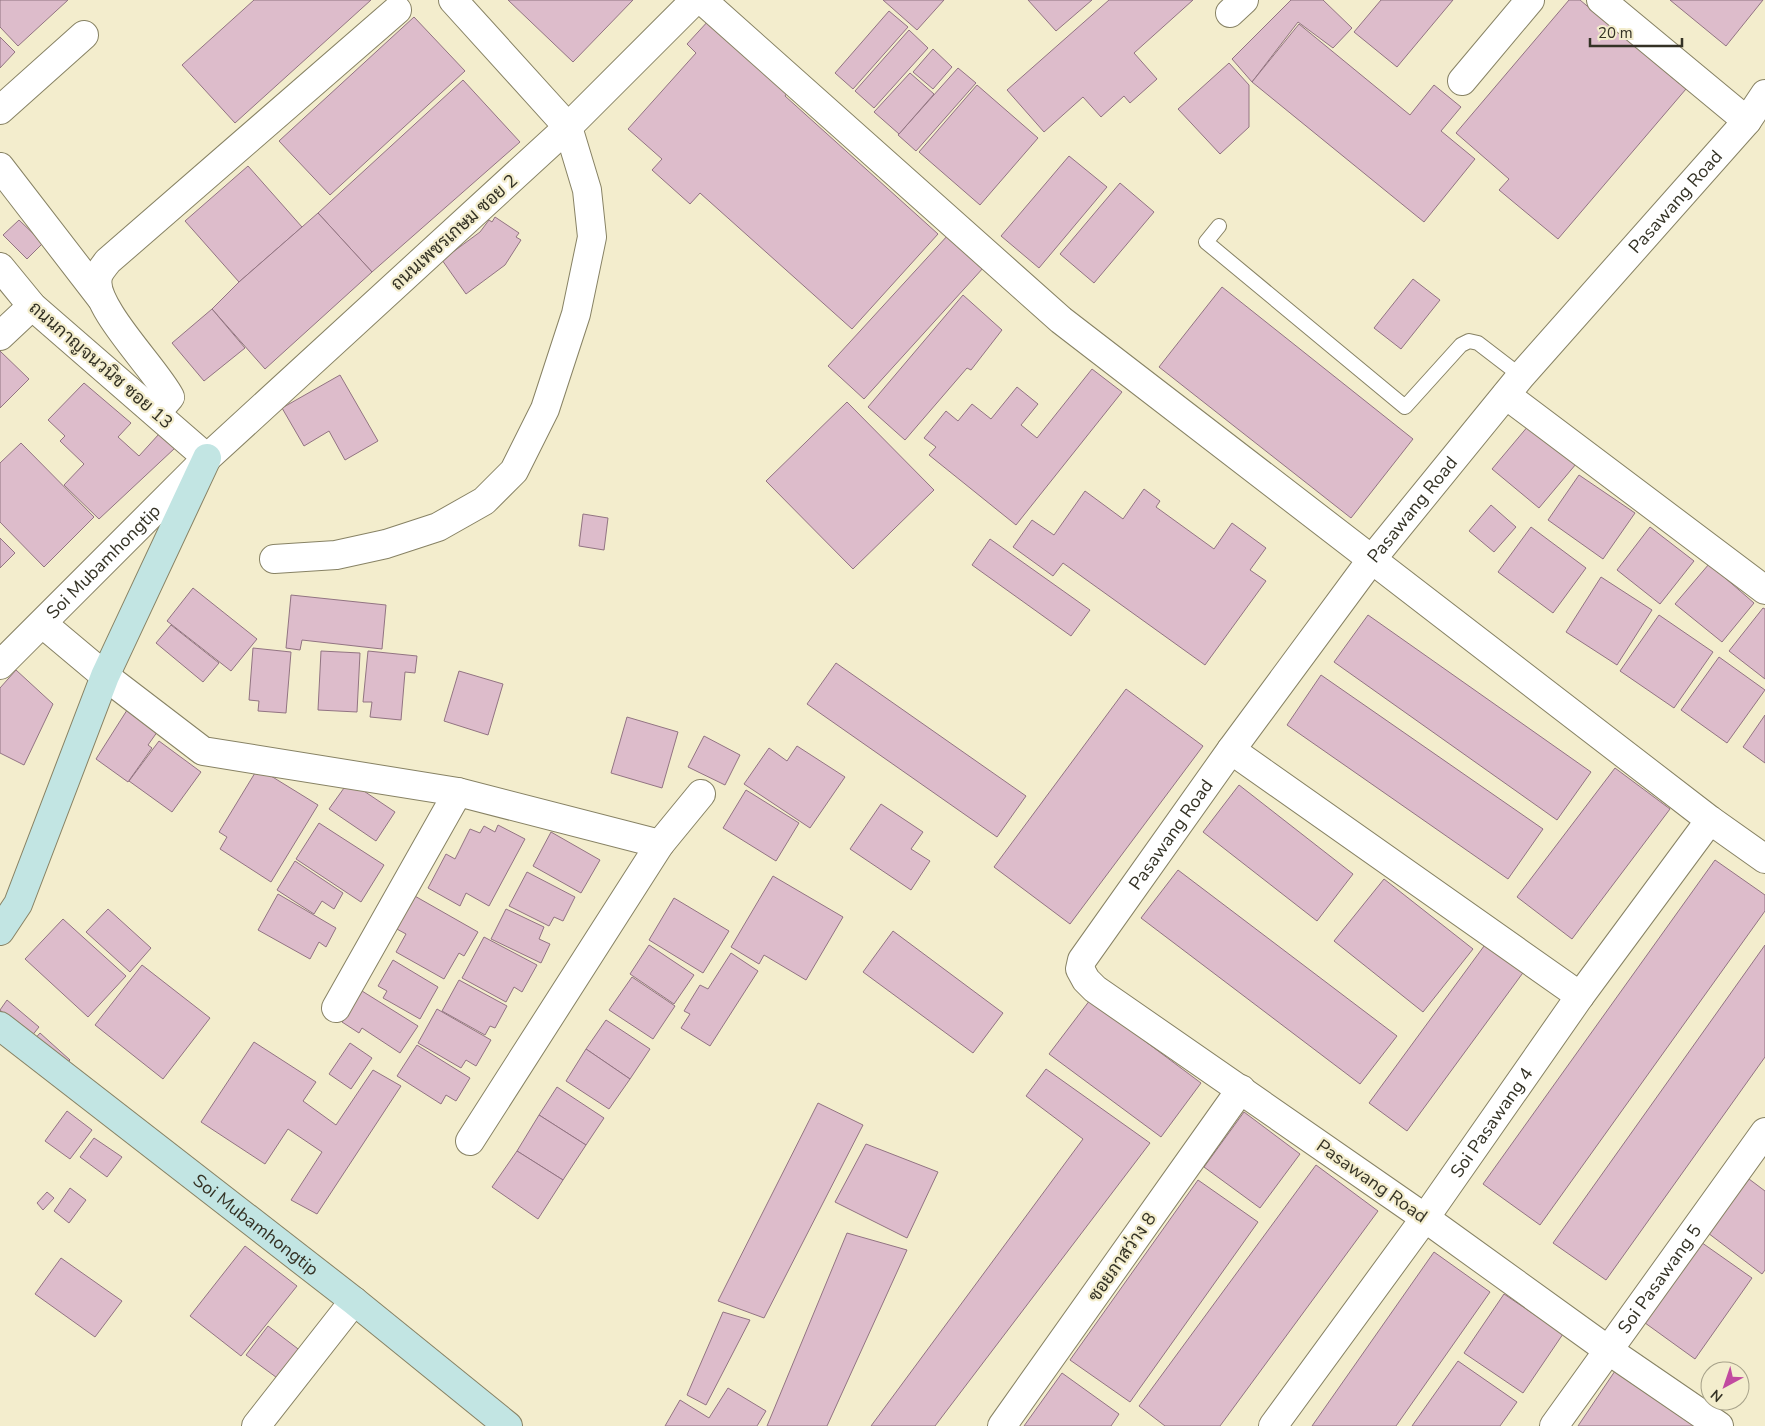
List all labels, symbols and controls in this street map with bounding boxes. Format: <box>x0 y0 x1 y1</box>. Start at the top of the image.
scale bar <box>1590 15 1682 47</box>
text: 20 m <box>1598 23 1633 43</box>
street label: Pasawang Road <box>1623 145 1728 259</box>
street label: ถนนเพชรเกษม ซอย 2 <box>385 169 523 295</box>
street label: ถนนกาญจนวนิช ซอย 13 <box>24 296 178 434</box>
street label: Pasawang Road <box>1362 451 1463 568</box>
street label: Soi Mubamhongtip <box>41 499 166 624</box>
street label: Pasawang Road <box>1123 774 1218 895</box>
street label: Soi Pasawang 4 <box>1445 1063 1539 1182</box>
street label: Pasawang Road <box>1312 1134 1432 1228</box>
street label: Soi Mubamhongtip <box>188 1168 324 1281</box>
street label: ซอยภาสว่าง 8 <box>1082 1208 1162 1306</box>
street label: Soi Pasawang 5 <box>1612 1219 1707 1338</box>
north arrow <box>1700 1361 1750 1411</box>
text: N <box>1707 1385 1727 1406</box>

